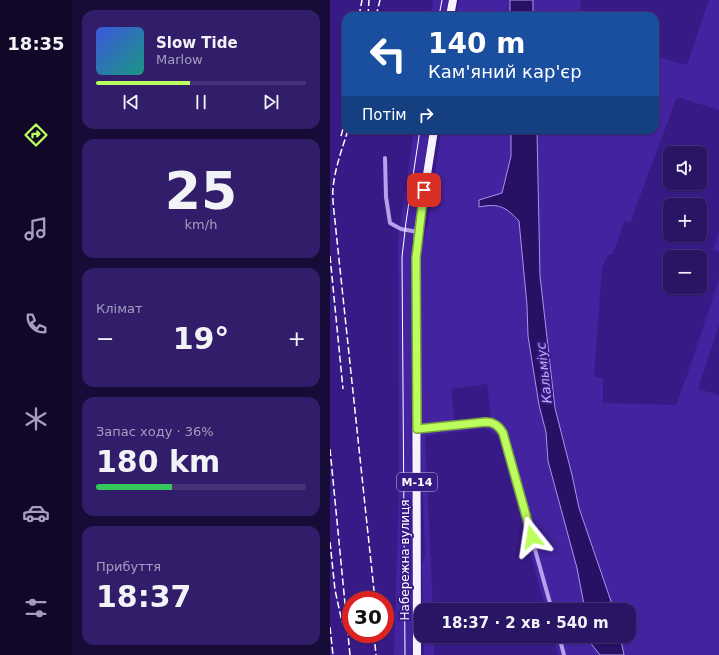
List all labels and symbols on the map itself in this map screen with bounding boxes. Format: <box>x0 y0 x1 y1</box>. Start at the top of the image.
pin <box>407 173 441 207</box>
water label: Кальміус <box>533 342 555 404</box>
road number: М-14 <box>397 473 437 491</box>
street label: Набережна вулиця <box>398 499 412 621</box>
position arrow <box>511 516 553 558</box>
speed limit sign: 30 <box>342 591 394 643</box>

